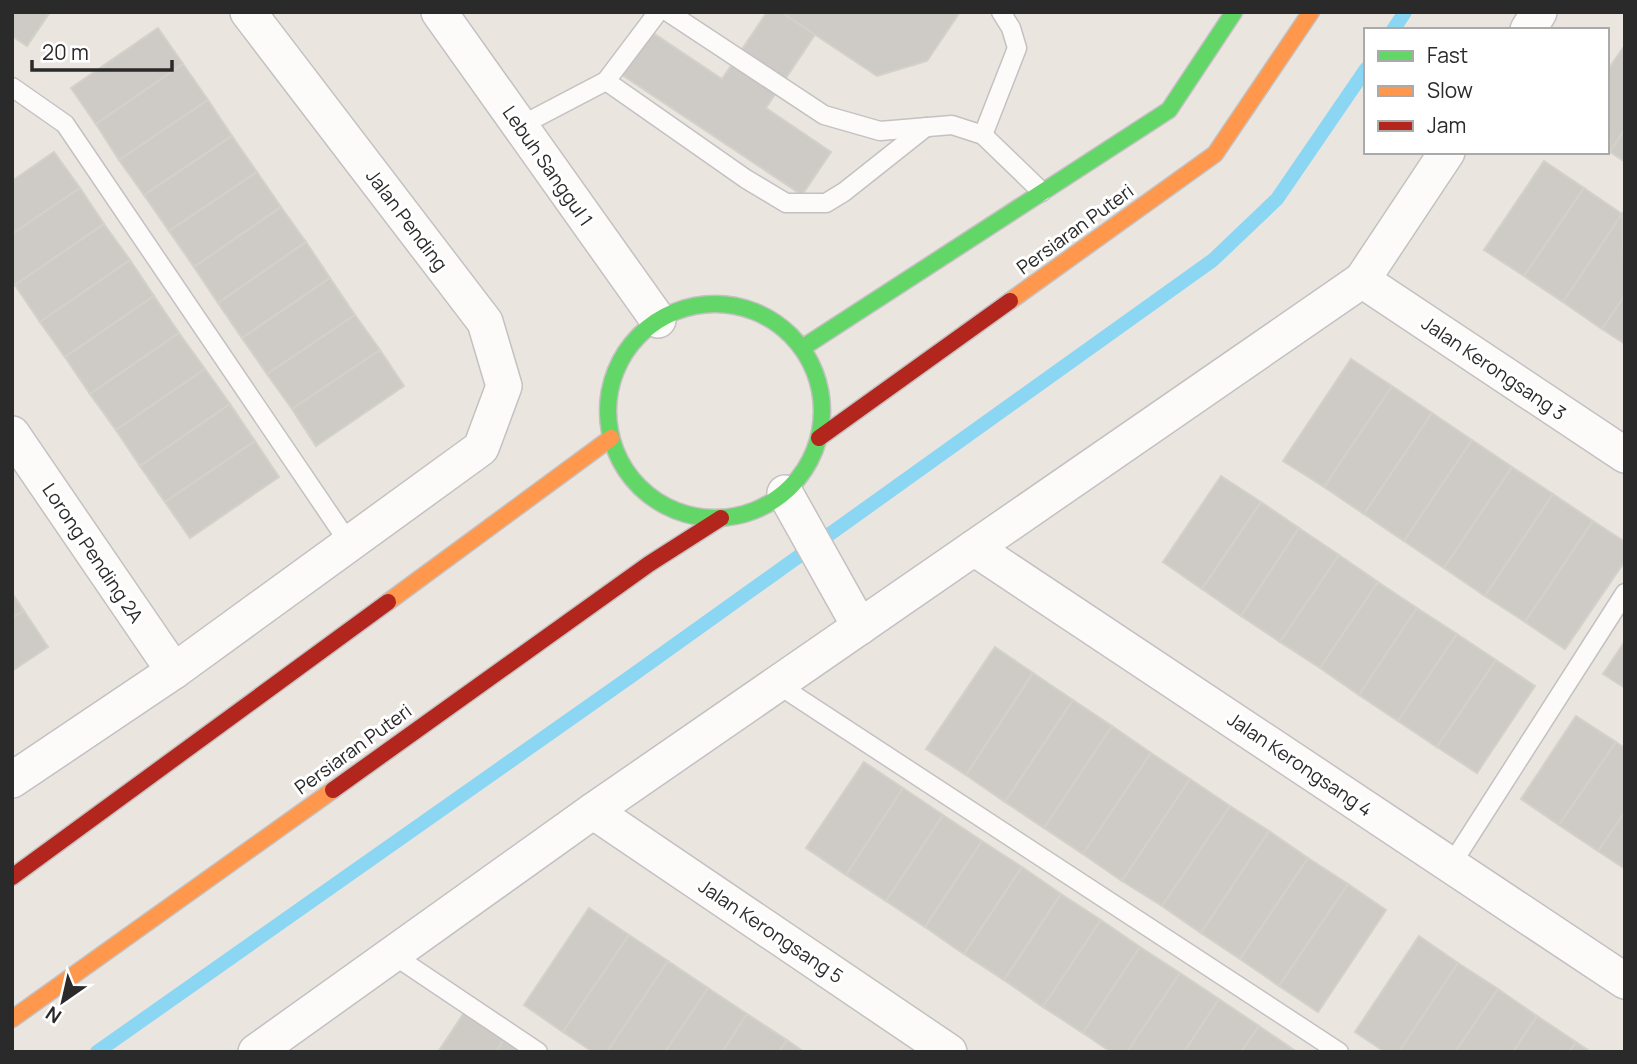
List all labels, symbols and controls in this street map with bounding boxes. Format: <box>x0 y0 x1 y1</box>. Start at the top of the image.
scale bar <box>32 28 172 72</box>
legend <box>1364 28 1609 154</box>
text: 20 m <box>42 38 89 66</box>
text: Fast <box>1427 41 1468 69</box>
text: Slow <box>1427 76 1473 104</box>
street label: Lebuh Sanggul 1 <box>497 101 599 231</box>
text: Jam <box>1427 111 1466 139</box>
street label: Jalan Pending <box>360 164 454 276</box>
street label: Persiaran Puteri <box>1011 178 1139 280</box>
street label: Jalan Kerongsang 3 <box>1417 310 1571 426</box>
street label: Lorong Pending 2A <box>37 478 149 628</box>
street label: Persiaran Puteri <box>289 698 417 800</box>
street label: Jalan Kerongsang 4 <box>1222 706 1378 822</box>
street label: Jalan Kerongsang 5 <box>694 873 848 989</box>
north arrow <box>28 966 98 1036</box>
text: N <box>41 1000 66 1030</box>

